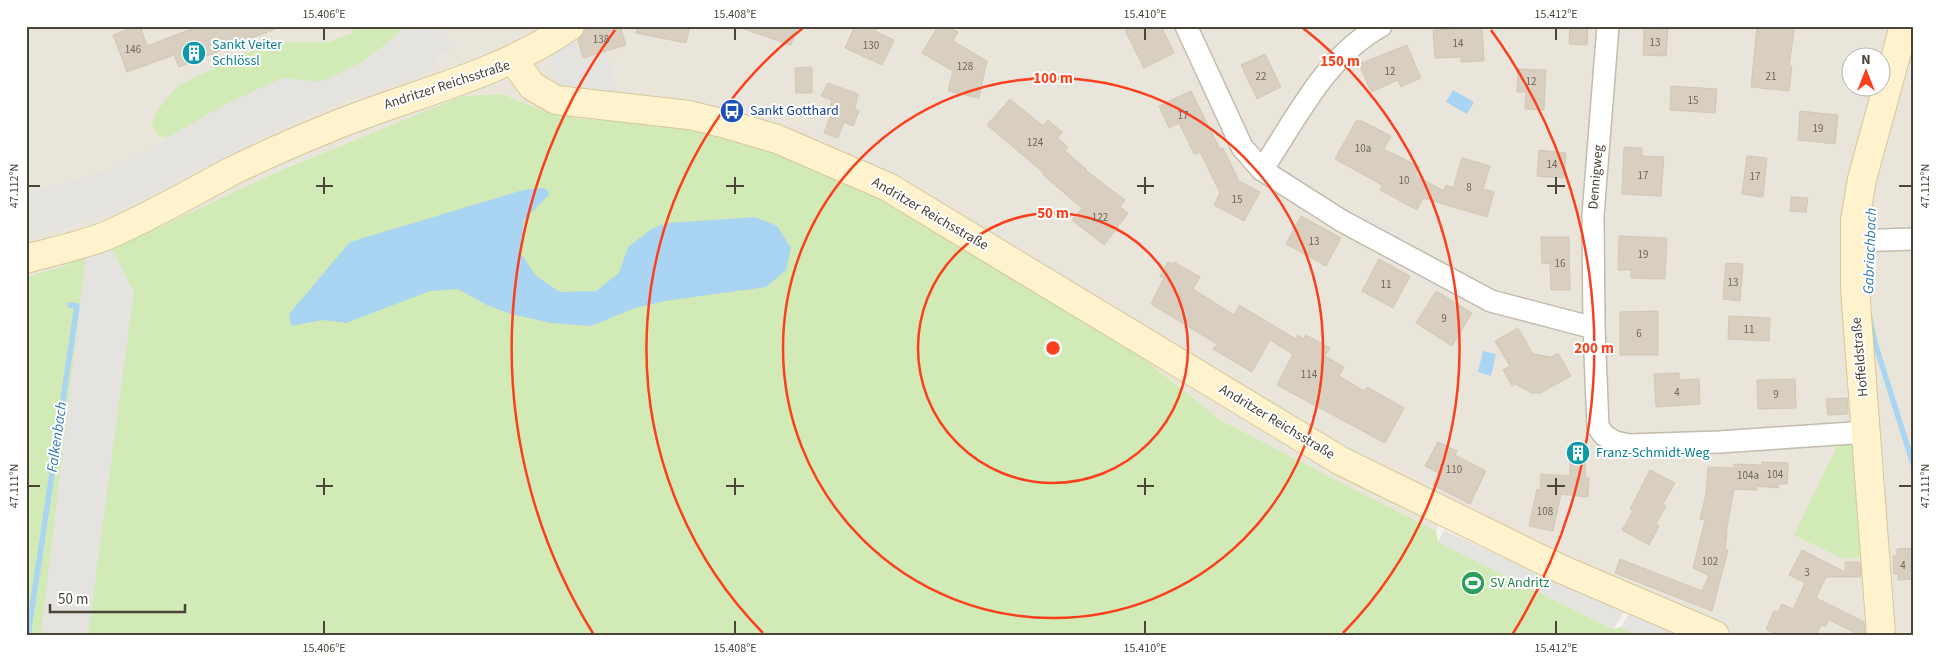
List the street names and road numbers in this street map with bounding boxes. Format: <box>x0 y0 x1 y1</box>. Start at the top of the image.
street label: Andritzer Reichsstraße <box>381 55 513 115</box>
street label: Dennigweg <box>1583 144 1609 210</box>
street label: Andritzer Reichsstraße <box>868 172 992 256</box>
street label: Hoffeldstraße <box>1847 316 1873 398</box>
street label: Andritzer Reichsstraße <box>1216 380 1339 464</box>

